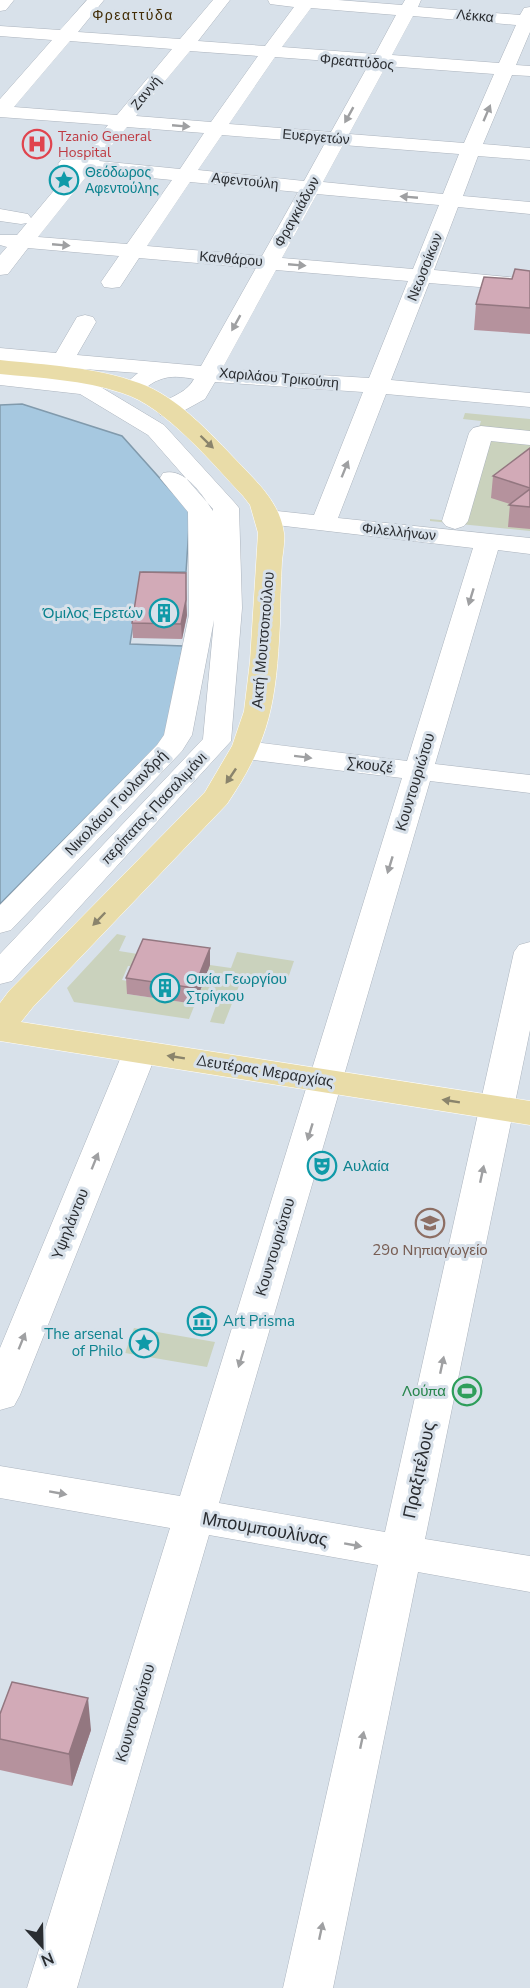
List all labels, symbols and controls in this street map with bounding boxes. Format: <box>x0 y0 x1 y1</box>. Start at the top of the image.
street label: Λέκκα <box>455 5 495 27</box>
district label: Φρεαττύδα <box>92 6 174 25</box>
street label: Φρεαττύδος <box>319 49 395 75</box>
street label: Ζαννή <box>127 72 165 114</box>
one-way arrow <box>482 103 492 121</box>
one-way arrow <box>344 107 354 124</box>
one-way arrow <box>172 121 191 131</box>
street label: Ευεργετών <box>281 125 351 149</box>
place label: Tzanio General Hospital <box>58 127 152 162</box>
hospital icon: Tzanio General Hospital <box>21 128 53 160</box>
place label: Θεόδωρος Αφεντούλης <box>85 163 159 198</box>
place icon: Θεόδωρος Αφεντούλης <box>48 164 80 196</box>
street label: Αφεντούλη <box>211 168 279 194</box>
street label: Φραγκιάδων <box>270 173 324 251</box>
one-way arrow <box>399 192 418 202</box>
street label: Νεωσοίκων <box>403 230 447 304</box>
one-way arrow <box>52 240 71 250</box>
street label: Κανθάρου <box>199 247 263 271</box>
one-way arrow <box>288 260 307 270</box>
one-way arrow <box>231 315 241 332</box>
street label: Χαριλάου Τρικούπη <box>218 363 340 393</box>
one-way arrow <box>199 435 214 449</box>
one-way arrow <box>340 460 350 478</box>
street label: Φιλελλήνων <box>361 519 437 545</box>
street label: Ακτή Μουτσοπούλου <box>247 571 279 709</box>
one-way arrow <box>466 588 475 606</box>
building icon: Όμιλος Ερετών <box>148 597 180 629</box>
place label: Όμιλος Ερετών <box>42 603 143 623</box>
street label: Κουντουριώτου <box>391 730 439 834</box>
street label: Νικολάου Γουλανδρή <box>60 746 172 860</box>
street label: περίπατος Πασαλιμάνι <box>97 748 211 868</box>
one-way arrow <box>294 752 313 762</box>
street label: Σκουζέ <box>346 752 394 778</box>
one-way arrow <box>226 768 237 784</box>
one-way arrow <box>385 856 394 874</box>
one-way arrow <box>92 911 106 926</box>
place label: Οικία Γεωργίου Στρίγκου <box>186 969 287 1006</box>
building icon: Οικία Γεωργίου Στρίγκου <box>149 972 181 1004</box>
street label: Δευτέρας Μεραρχίας <box>195 1050 335 1092</box>
one-way arrow <box>166 1053 185 1062</box>
one-way arrow <box>442 1096 461 1105</box>
one-way arrow <box>305 1123 314 1141</box>
theatre icon: Αυλαία <box>306 1150 338 1182</box>
one-way arrow <box>91 1151 101 1169</box>
place label: Αυλαία <box>343 1156 389 1176</box>
one-way arrow <box>478 1165 488 1183</box>
street label: Υψηλάντου <box>47 1186 93 1262</box>
street label: Κουντουριώτου <box>251 1195 299 1299</box>
school or university icon: 29ο Νηπιαγωγείο <box>414 1207 446 1239</box>
place label: 29ο Νηπιαγωγείο <box>372 1240 488 1260</box>
museum icon: Art Prisma <box>186 1305 218 1337</box>
place label: Art Prisma <box>223 1311 295 1331</box>
place label: The arsenal of Philo <box>44 1324 124 1361</box>
place icon: The arsenal of Philo <box>128 1327 160 1359</box>
one-way arrow <box>18 1332 27 1350</box>
one-way arrow <box>236 1350 245 1368</box>
one-way arrow <box>438 1355 447 1374</box>
sports icon: Λούπα <box>451 1375 483 1407</box>
place label: Λούπα <box>402 1381 446 1401</box>
street label: Πραξιτέλους <box>397 1419 441 1520</box>
one-way arrow <box>48 1489 67 1498</box>
street label: Μπουμπουλίνας <box>200 1506 330 1552</box>
one-way arrow <box>344 1541 363 1550</box>
street label: Κουντουριώτου <box>111 1661 159 1765</box>
one-way arrow <box>357 1731 367 1749</box>
north arrow <box>12 1916 72 1976</box>
one-way arrow <box>316 1922 326 1940</box>
text: N <box>38 1947 57 1971</box>

